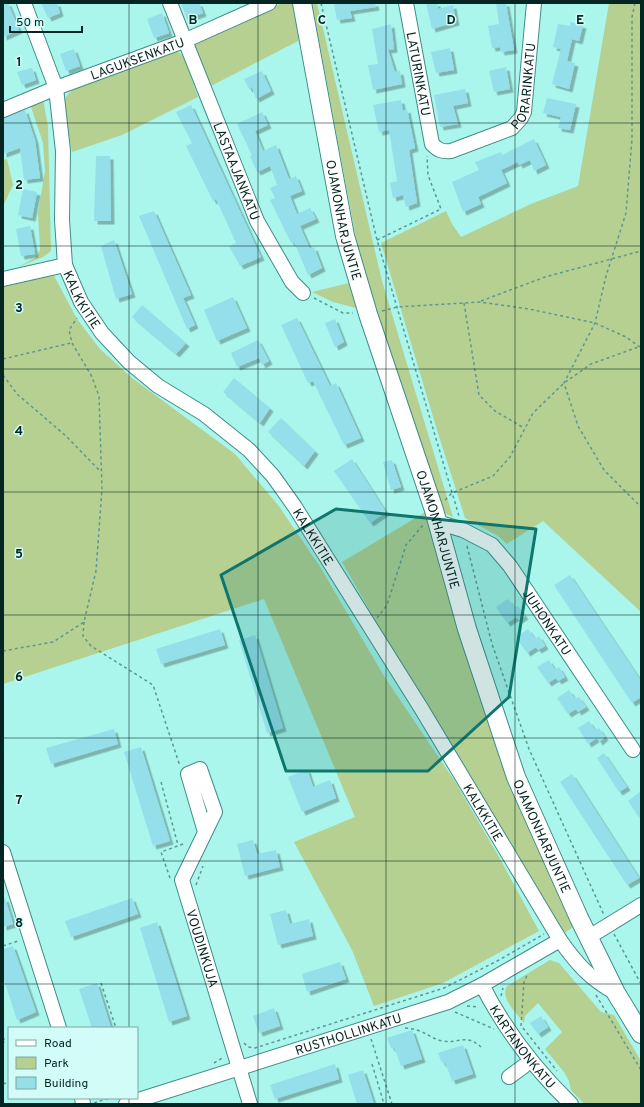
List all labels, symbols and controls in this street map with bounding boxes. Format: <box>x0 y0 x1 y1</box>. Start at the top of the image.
scale bar <box>10 8 82 34</box>
text: B <box>189 13 198 29</box>
text: C <box>318 13 326 29</box>
text: D <box>446 13 456 29</box>
text: E <box>576 13 584 29</box>
text: 50 m <box>16 15 44 31</box>
street label: LATURINKATU <box>401 31 433 118</box>
street label: LAGUKSENKATU <box>89 35 187 85</box>
street label: PORARINKATU <box>508 42 540 134</box>
text: 1 <box>16 55 22 71</box>
street label: LASTAAJANKATU <box>208 120 262 223</box>
street label: OJAMONHARJUNTIE <box>321 159 364 283</box>
text: 2 <box>15 178 23 194</box>
street label: KALKKITIE <box>58 269 103 333</box>
text: 3 <box>15 301 23 317</box>
text: 4 <box>15 424 23 440</box>
street label: OJAMONHARJUNTIE <box>411 469 462 591</box>
street label: KALKKITIE <box>288 506 336 569</box>
text: 5 <box>15 547 23 563</box>
street label: JUHONKATU <box>518 587 574 659</box>
text: 6 <box>15 670 23 686</box>
street label: OJAMONHARJUNTIE <box>508 777 573 896</box>
street label: KALKKITIE <box>458 782 505 845</box>
text: 7 <box>16 793 23 809</box>
street label: VOUDINKUJA <box>181 908 220 990</box>
text: 8 <box>15 916 23 932</box>
street label: KARTANONKATU <box>485 1003 558 1093</box>
street label: RUSTHOLLINKATU <box>293 1011 404 1060</box>
legend <box>8 1027 138 1099</box>
text: Road <box>44 1036 72 1052</box>
text: Park <box>44 1056 69 1072</box>
text: Building <box>44 1076 88 1092</box>

